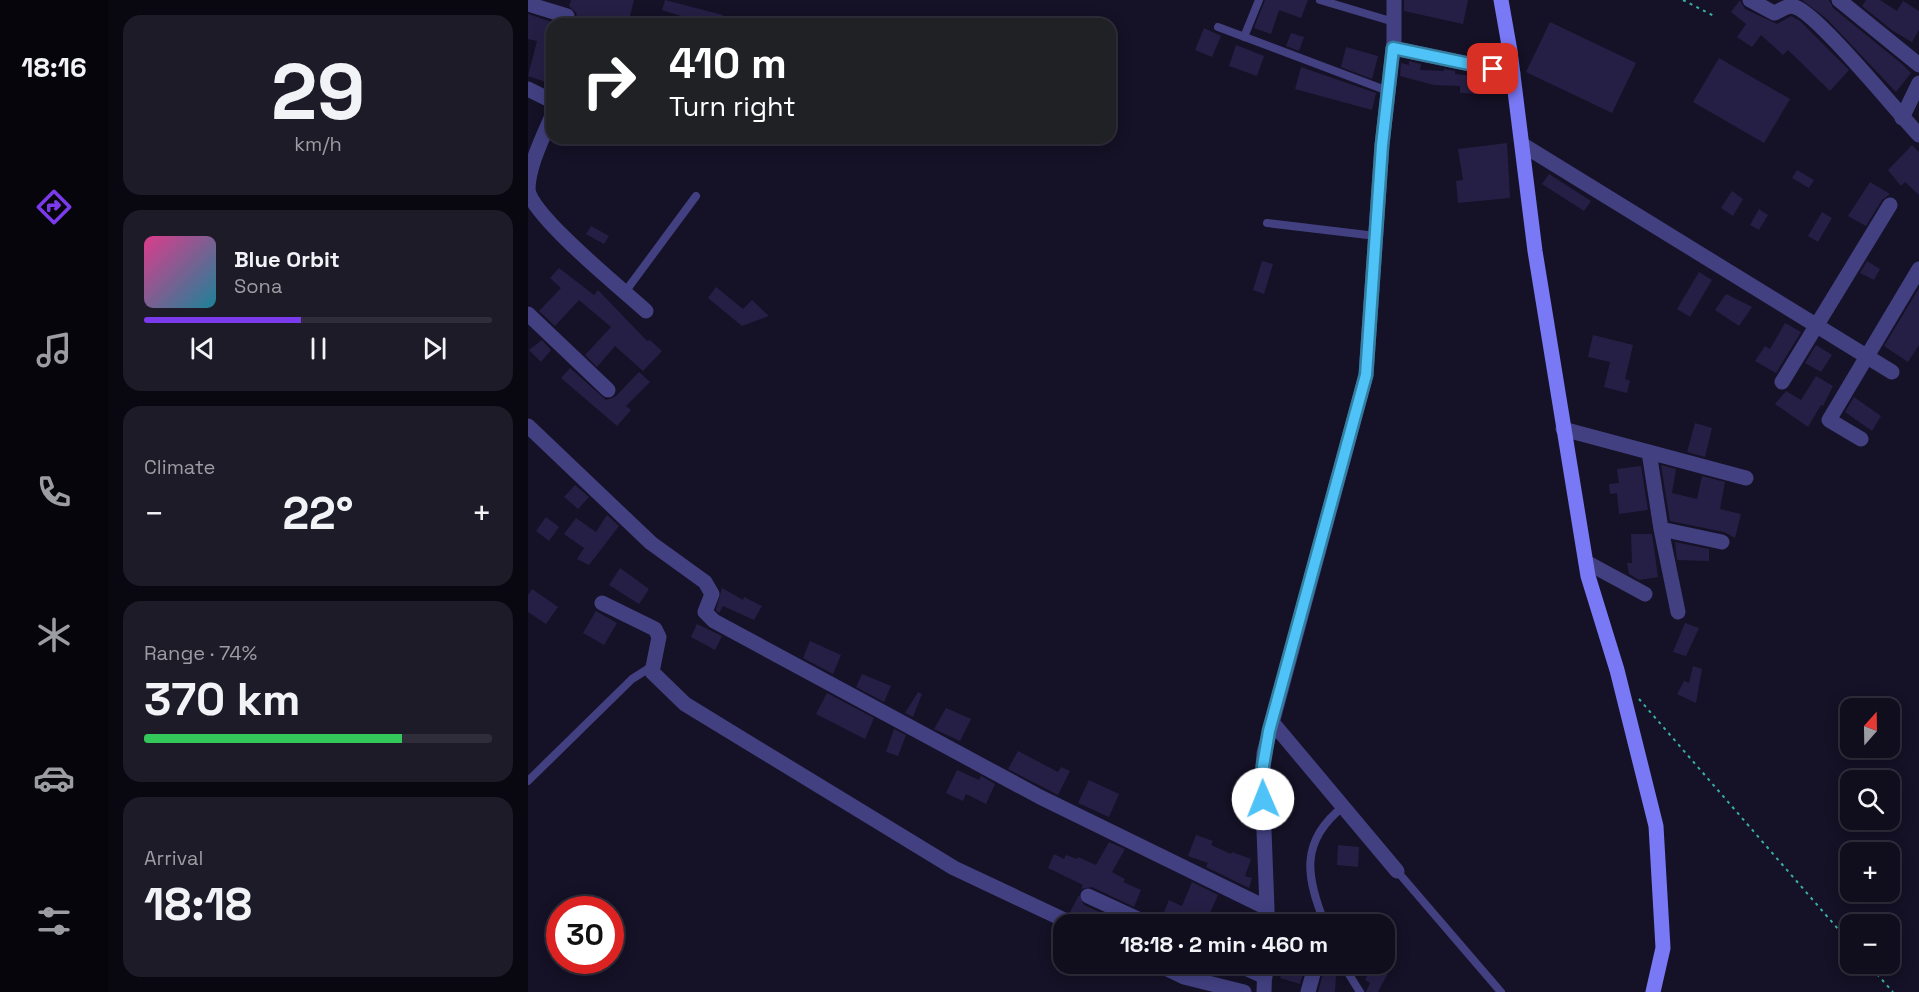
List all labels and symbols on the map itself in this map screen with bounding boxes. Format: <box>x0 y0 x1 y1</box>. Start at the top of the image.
pin <box>1467 43 1518 94</box>
north arrow <box>1840 698 1900 758</box>
position arrow <box>1231 767 1295 831</box>
speed limit sign: 30 <box>546 896 624 974</box>

